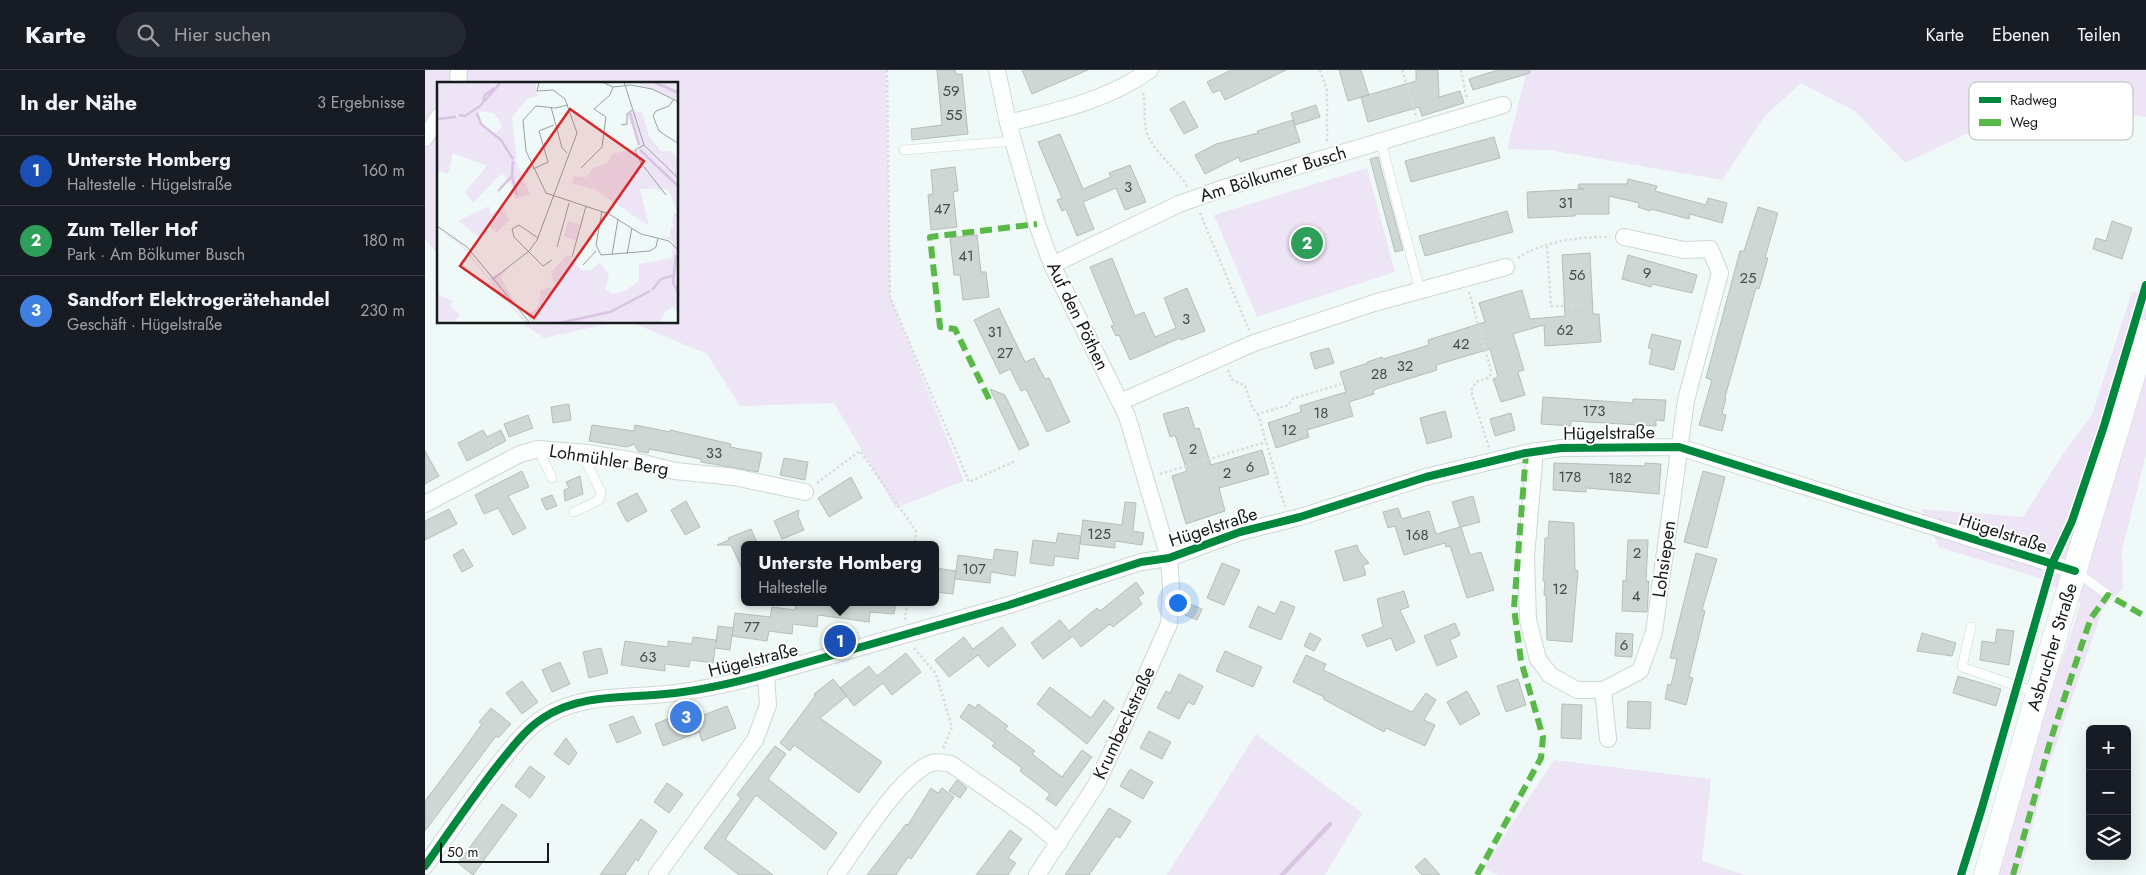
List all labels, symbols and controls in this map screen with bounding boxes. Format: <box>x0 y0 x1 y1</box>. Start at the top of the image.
search box <box>116 12 466 57</box>
text: Karte <box>25 17 86 52</box>
icon: search <box>134 21 162 49</box>
text: Hier suchen <box>174 21 271 48</box>
text: Karte <box>1925 22 1964 48</box>
text: Ebenen <box>1992 22 2050 48</box>
text: Teilen <box>2078 22 2121 48</box>
house number: 59 <box>942 80 960 102</box>
inset map <box>437 82 679 324</box>
legend <box>1969 82 2133 140</box>
text: In der Nähe <box>20 88 137 118</box>
text: Radweg <box>2010 90 2057 110</box>
text: 3 Ergebnisse <box>317 91 405 114</box>
house number: 55 <box>946 104 962 126</box>
text: Weg <box>2010 112 2038 132</box>
street label: Am Bölkumer Busch <box>1196 139 1350 209</box>
text: Unterste Homberg <box>67 146 231 173</box>
text: 1 <box>32 159 40 182</box>
text: 160 m <box>362 159 405 182</box>
text: Haltestelle · Hügelstraße <box>67 173 232 196</box>
house number: 3 <box>1124 176 1132 198</box>
house number: 31 <box>1559 192 1573 214</box>
house number: 47 <box>934 198 950 220</box>
text: Zum Teller Hof <box>67 216 197 243</box>
pin: 2 <box>1291 224 1323 262</box>
text: 2 <box>31 229 41 252</box>
text: 180 m <box>362 229 405 252</box>
text: Park · Am Bölkumer Busch <box>67 243 245 266</box>
house number: 41 <box>958 245 974 267</box>
street label: Auf den Pöthen <box>1041 257 1115 375</box>
house number: 9 <box>1643 262 1651 284</box>
house number: 56 <box>1568 264 1586 286</box>
house number: 25 <box>1740 267 1757 289</box>
text: Sandfort Elektrogerätehandel <box>67 286 330 313</box>
text: 3 <box>31 299 41 322</box>
text: 230 m <box>360 299 405 322</box>
house number: 3 <box>1182 308 1190 330</box>
text: Geschäft · Hügelstraße <box>67 313 222 336</box>
house number: 62 <box>1556 319 1574 341</box>
house number: 31 <box>988 321 1002 343</box>
house number: 42 <box>1452 333 1470 355</box>
house number: 27 <box>997 342 1013 364</box>
house number: 32 <box>1397 355 1413 377</box>
house number: 28 <box>1371 363 1387 385</box>
house number: 173 <box>1583 400 1605 422</box>
house number: 18 <box>1314 402 1328 424</box>
house number: 12 <box>1281 419 1297 441</box>
street label: Hügelstraße <box>1563 419 1655 447</box>
street label: Lohmühler Berg <box>547 438 671 482</box>
house number: 2 <box>1189 438 1197 460</box>
house number: 33 <box>706 442 722 464</box>
house number: 6 <box>1246 456 1254 478</box>
house number: 2 <box>1223 462 1231 484</box>
house number: 178 <box>1559 466 1581 488</box>
house number: 182 <box>1608 467 1632 489</box>
street label: Hügelstraße <box>1165 500 1261 554</box>
street label: Hügelstraße <box>1955 506 2051 560</box>
street label: Lohsiepen <box>1646 519 1682 599</box>
house number: 125 <box>1087 523 1111 545</box>
house number: 168 <box>1405 524 1429 546</box>
popup <box>741 541 939 606</box>
house number: 2 <box>1633 542 1641 564</box>
text: Unterste Homberg <box>758 549 922 576</box>
house number: 107 <box>962 558 986 580</box>
text: Haltestelle <box>758 576 827 599</box>
house number: 12 <box>1552 578 1568 600</box>
street label: Asbrucher Straße <box>2020 580 2084 714</box>
house number: 4 <box>1632 585 1641 607</box>
your location <box>1165 590 1191 616</box>
house number: 77 <box>744 616 760 638</box>
pin: 1 <box>824 622 856 660</box>
house number: 6 <box>1620 634 1628 656</box>
street label: Hügelstraße <box>705 636 801 684</box>
house number: 63 <box>640 646 656 668</box>
street label: Krumbeckstraße <box>1086 662 1162 784</box>
pin: 3 <box>670 698 702 736</box>
map controls <box>2086 725 2131 860</box>
button: + <box>2086 725 2131 770</box>
button: − <box>2086 770 2131 815</box>
button: layers <box>2086 815 2131 860</box>
scale bar <box>440 840 549 863</box>
text: 50 m <box>447 842 478 862</box>

